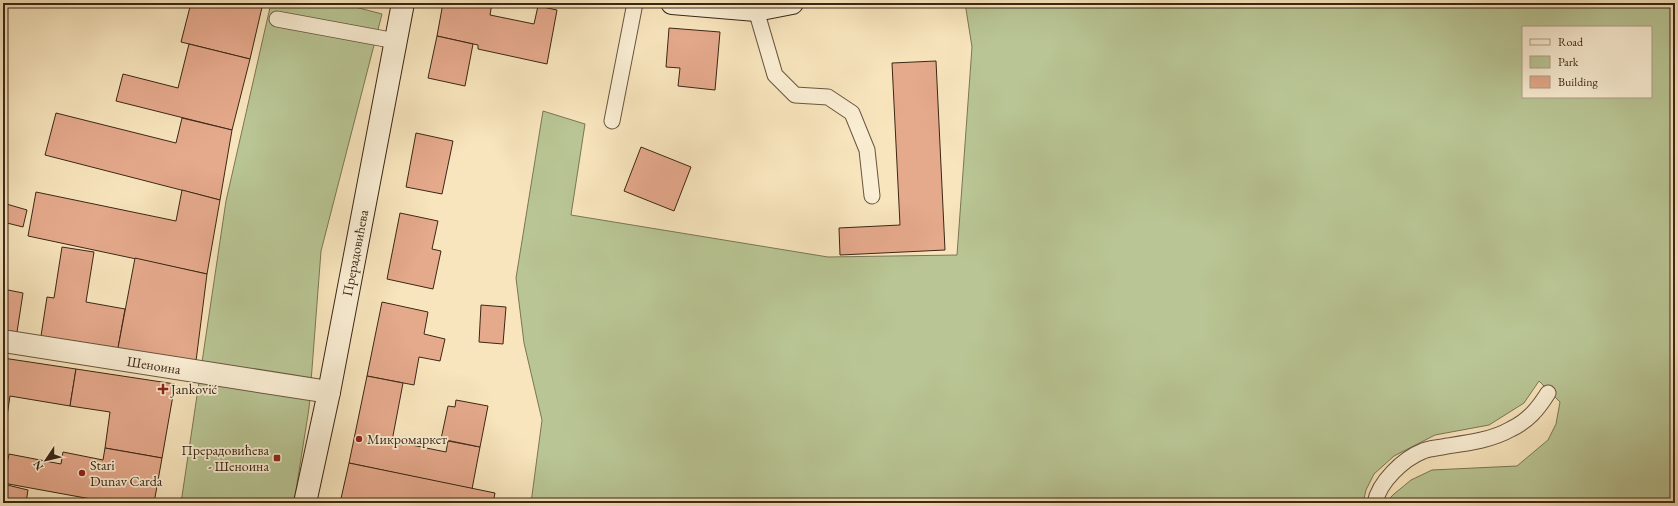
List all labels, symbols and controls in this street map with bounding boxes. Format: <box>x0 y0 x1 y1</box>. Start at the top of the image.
legend <box>1522 26 1652 98</box>
text: Road <box>1558 34 1584 50</box>
text: Park <box>1558 54 1579 70</box>
text: Building <box>1558 74 1599 90</box>
street label: Прерадовићева <box>338 208 372 298</box>
street label: Шеноина <box>126 352 183 378</box>
place label: Janković <box>170 380 218 398</box>
marker: Janković <box>158 384 168 394</box>
place label: Микромаркет <box>367 430 447 448</box>
marker: Микромаркет <box>354 434 364 444</box>
north arrow <box>26 440 66 480</box>
place label: Прерадовићева - Шеноина <box>181 441 269 475</box>
marker: Прерадовићева - Шеноина <box>272 453 282 463</box>
place label: Stari Dunav Carda <box>90 456 163 490</box>
text: N <box>29 458 46 473</box>
marker: Stari Dunav Carda <box>77 468 87 478</box>

